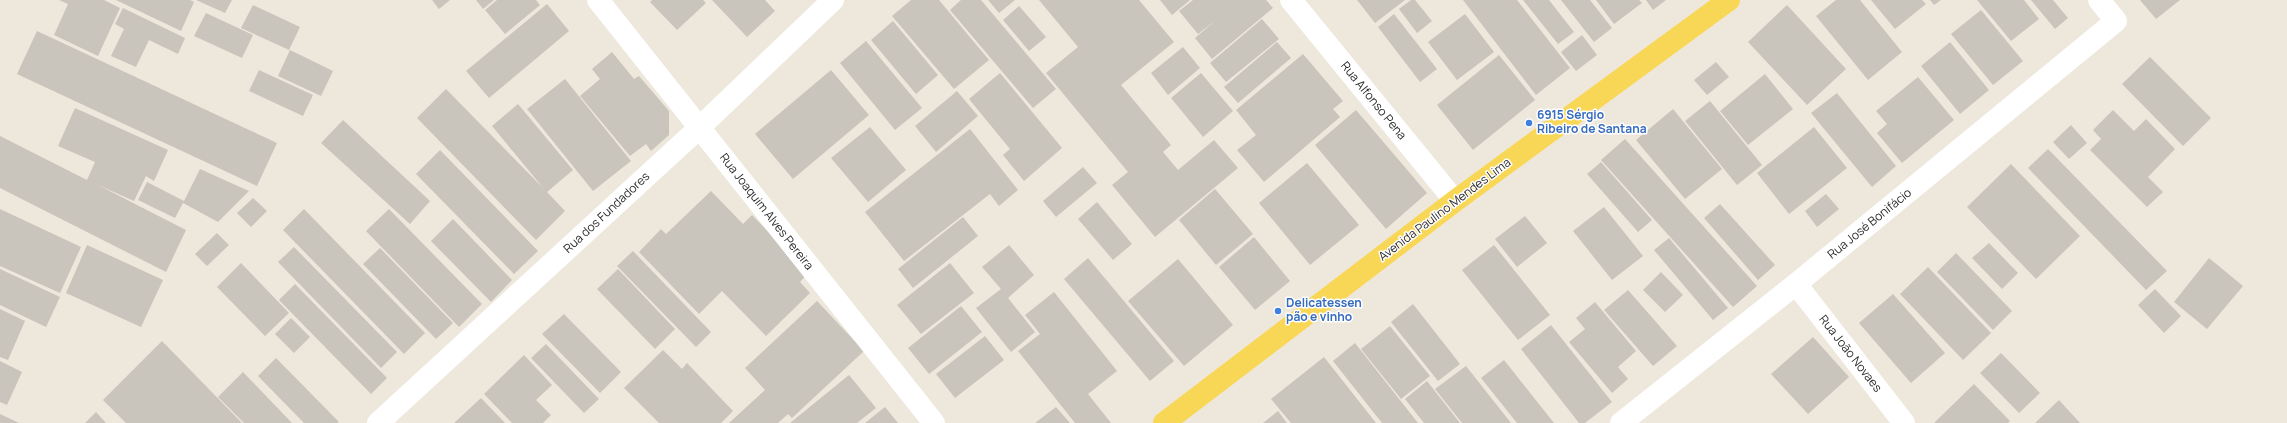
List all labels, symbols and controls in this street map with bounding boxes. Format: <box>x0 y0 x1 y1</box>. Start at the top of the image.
street label: Rua Alfonso Pena <box>1337 59 1409 143</box>
place label: 6915 Sérgio Ribeiro de Santana <box>1537 109 1647 137</box>
marker: 6915 Sérgio Ribeiro de Santana <box>1524 118 1534 128</box>
street label: Rua Joaquim Alves Pereira <box>716 151 816 273</box>
street label: Avenida Paulino Mendes Lima <box>1376 156 1514 264</box>
street label: Rua dos Fundadores <box>561 169 653 257</box>
street label: Rua José Bonifácio <box>1825 186 1915 262</box>
place label: Delicatessen pão e vinho <box>1286 297 1362 325</box>
marker: Delicatessen pão e vinho <box>1273 306 1283 316</box>
street label: Rua João Novaes <box>1816 313 1884 395</box>

